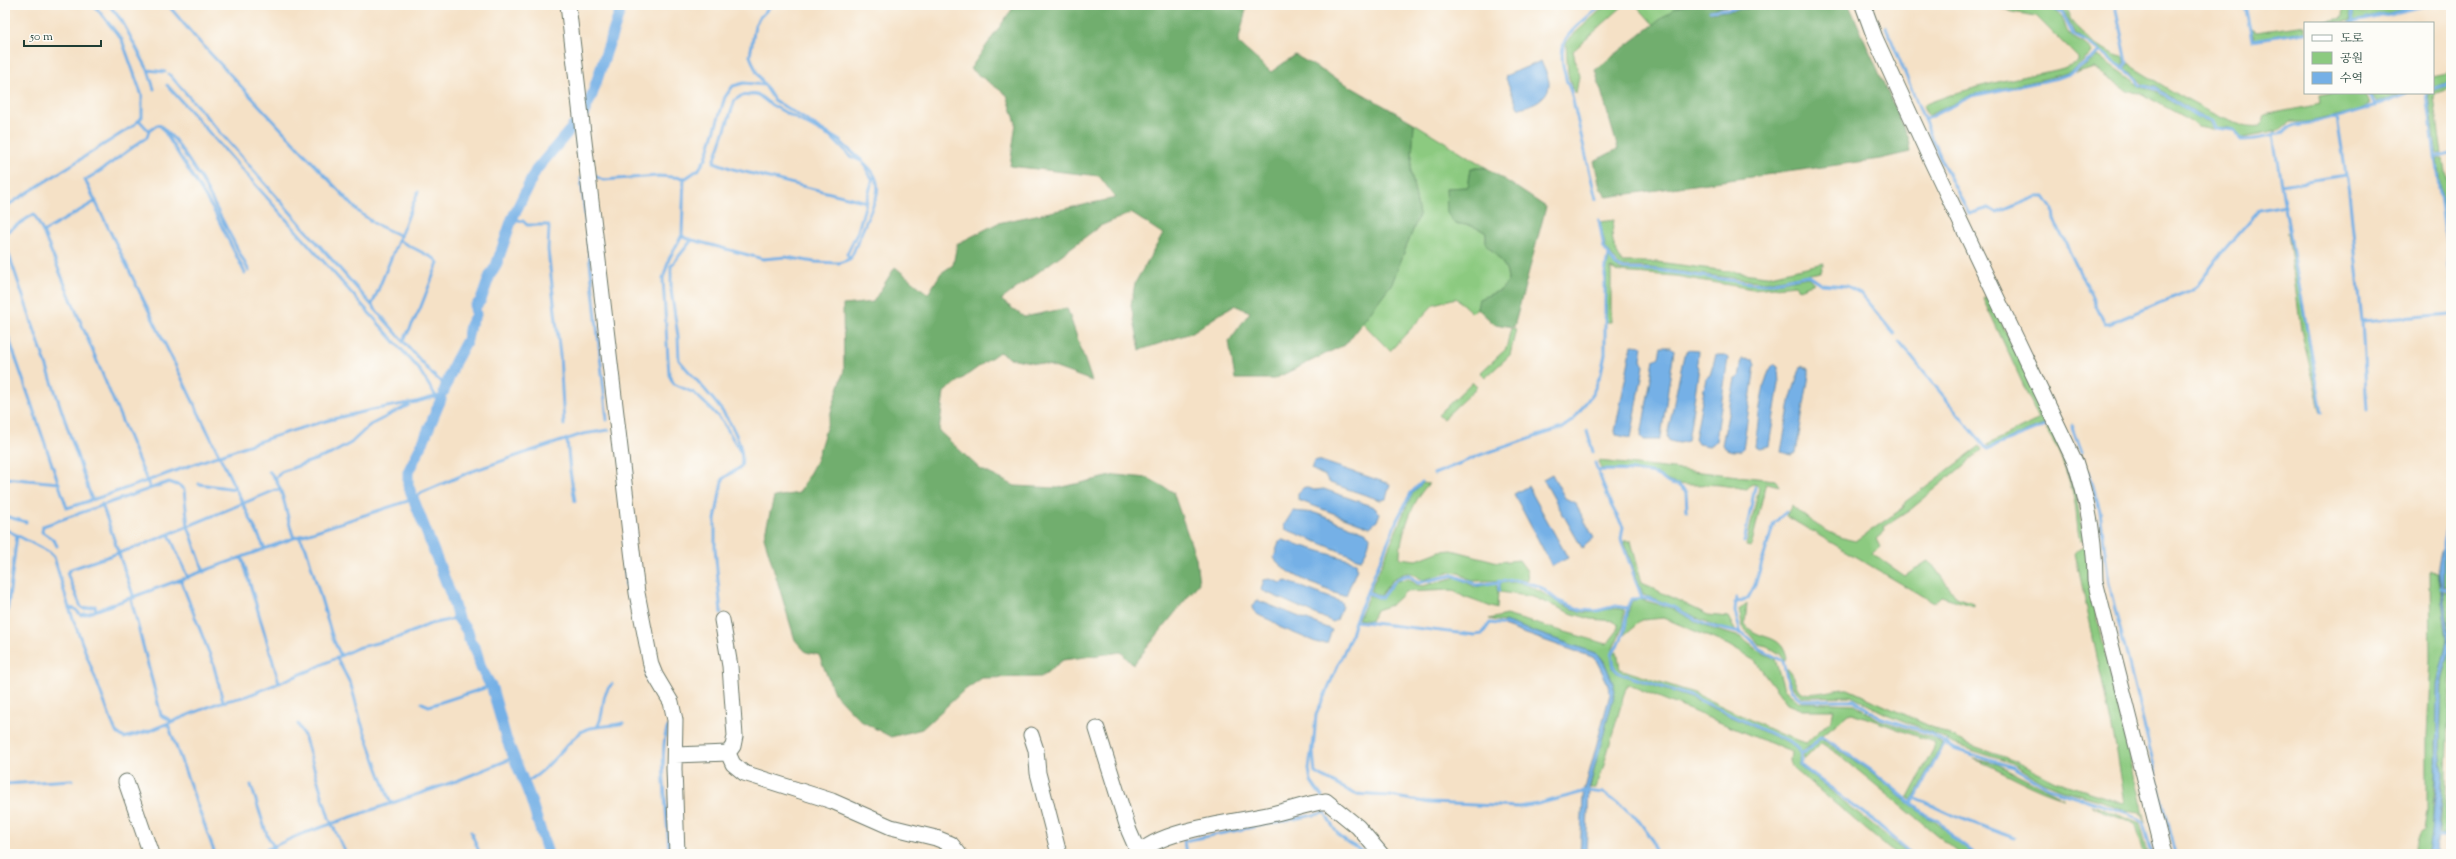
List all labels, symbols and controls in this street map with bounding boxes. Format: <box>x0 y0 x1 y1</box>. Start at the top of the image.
scale bar <box>24 22 101 48</box>
legend <box>2304 22 2434 94</box>
text: 50 m <box>29 28 53 46</box>
text: 도로 <box>2340 30 2364 48</box>
text: 공원 <box>2340 50 2363 68</box>
text: 수역 <box>2340 70 2363 88</box>

